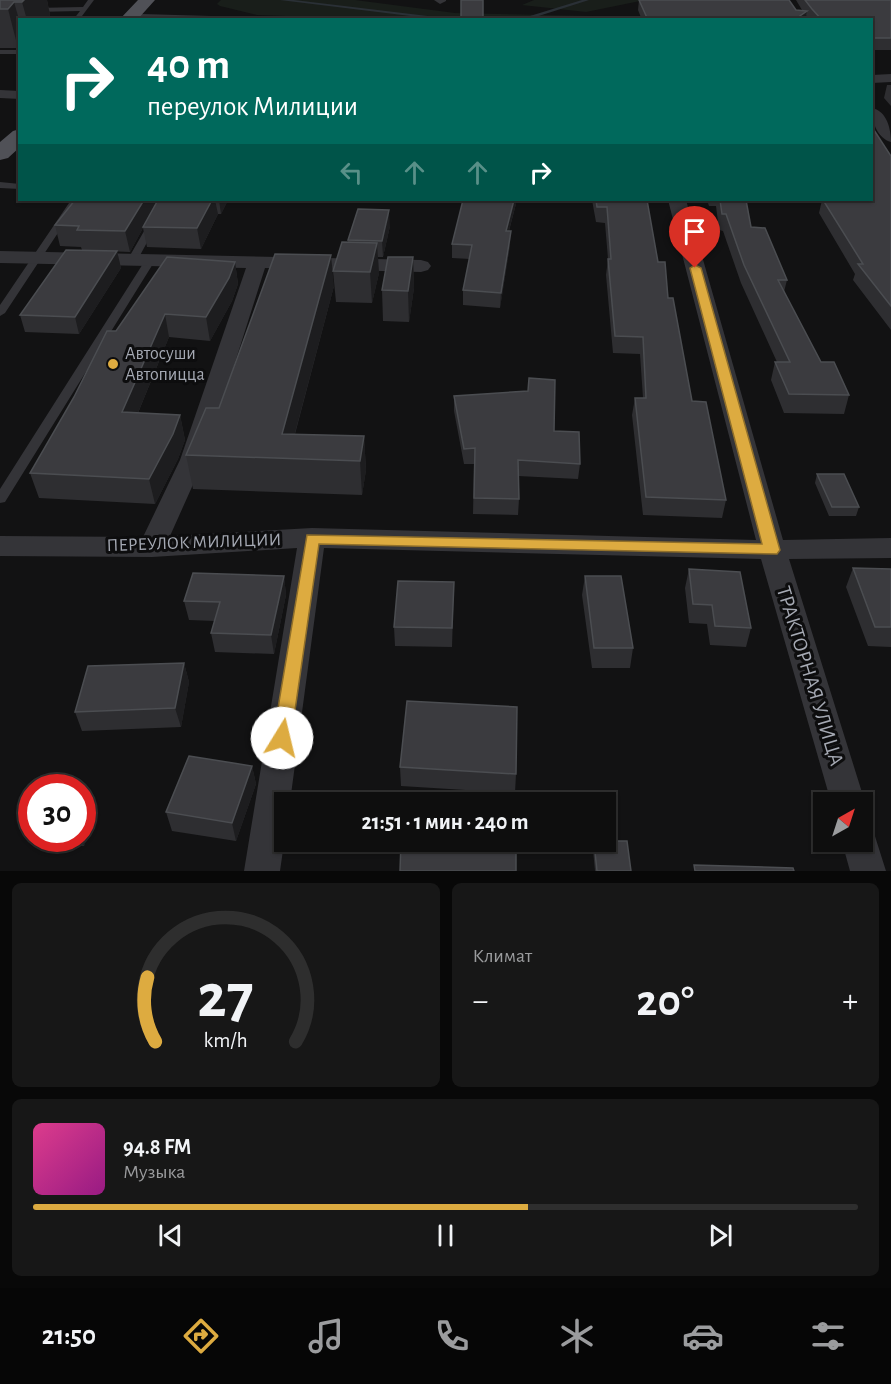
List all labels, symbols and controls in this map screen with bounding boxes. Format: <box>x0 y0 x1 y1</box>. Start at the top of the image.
icon: right <box>48 42 126 120</box>
text: 40 m <box>147 44 230 86</box>
text: переулок Милиции <box>147 93 358 120</box>
icon: left <box>335 156 368 189</box>
icon: ahead <box>398 156 431 189</box>
icon: ahead <box>461 156 494 189</box>
icon: right <box>524 156 557 189</box>
pin <box>669 206 720 268</box>
icon: arrive <box>678 215 711 248</box>
place label: Автосуши Автопицца <box>125 345 205 384</box>
marker: Автосуши Автопицца <box>106 357 120 371</box>
street label: ПЕРЕУЛОК МИЛИЦИИ <box>106 531 282 555</box>
street label: ТРАКТОРНАЯ УЛИЦА <box>773 584 847 768</box>
position arrow <box>250 706 314 770</box>
speed limit sign: 30 <box>18 774 96 852</box>
north arrow <box>813 792 873 852</box>
map controls <box>813 792 873 852</box>
text: 21:51 · 1 мин · 240 m <box>361 811 529 833</box>
text: Климат <box>473 946 532 966</box>
text: 27 <box>198 966 254 1028</box>
text: 20° <box>636 979 694 1024</box>
text: − <box>473 985 488 1018</box>
text: + <box>842 985 858 1018</box>
text: km/h <box>204 1030 248 1051</box>
text: 94.8 FM <box>123 1136 191 1158</box>
text: Музыка <box>123 1162 185 1182</box>
icon: previous <box>154 1219 187 1252</box>
icon: pause <box>429 1219 462 1252</box>
icon: next <box>704 1219 737 1252</box>
icon: directions <box>180 1315 222 1357</box>
icon: music <box>305 1315 347 1357</box>
icon: phone <box>431 1315 473 1357</box>
icon: climate <box>556 1315 598 1357</box>
icon: car <box>682 1315 724 1357</box>
icon: filters <box>807 1315 849 1357</box>
text: 21:50 <box>42 1322 96 1349</box>

